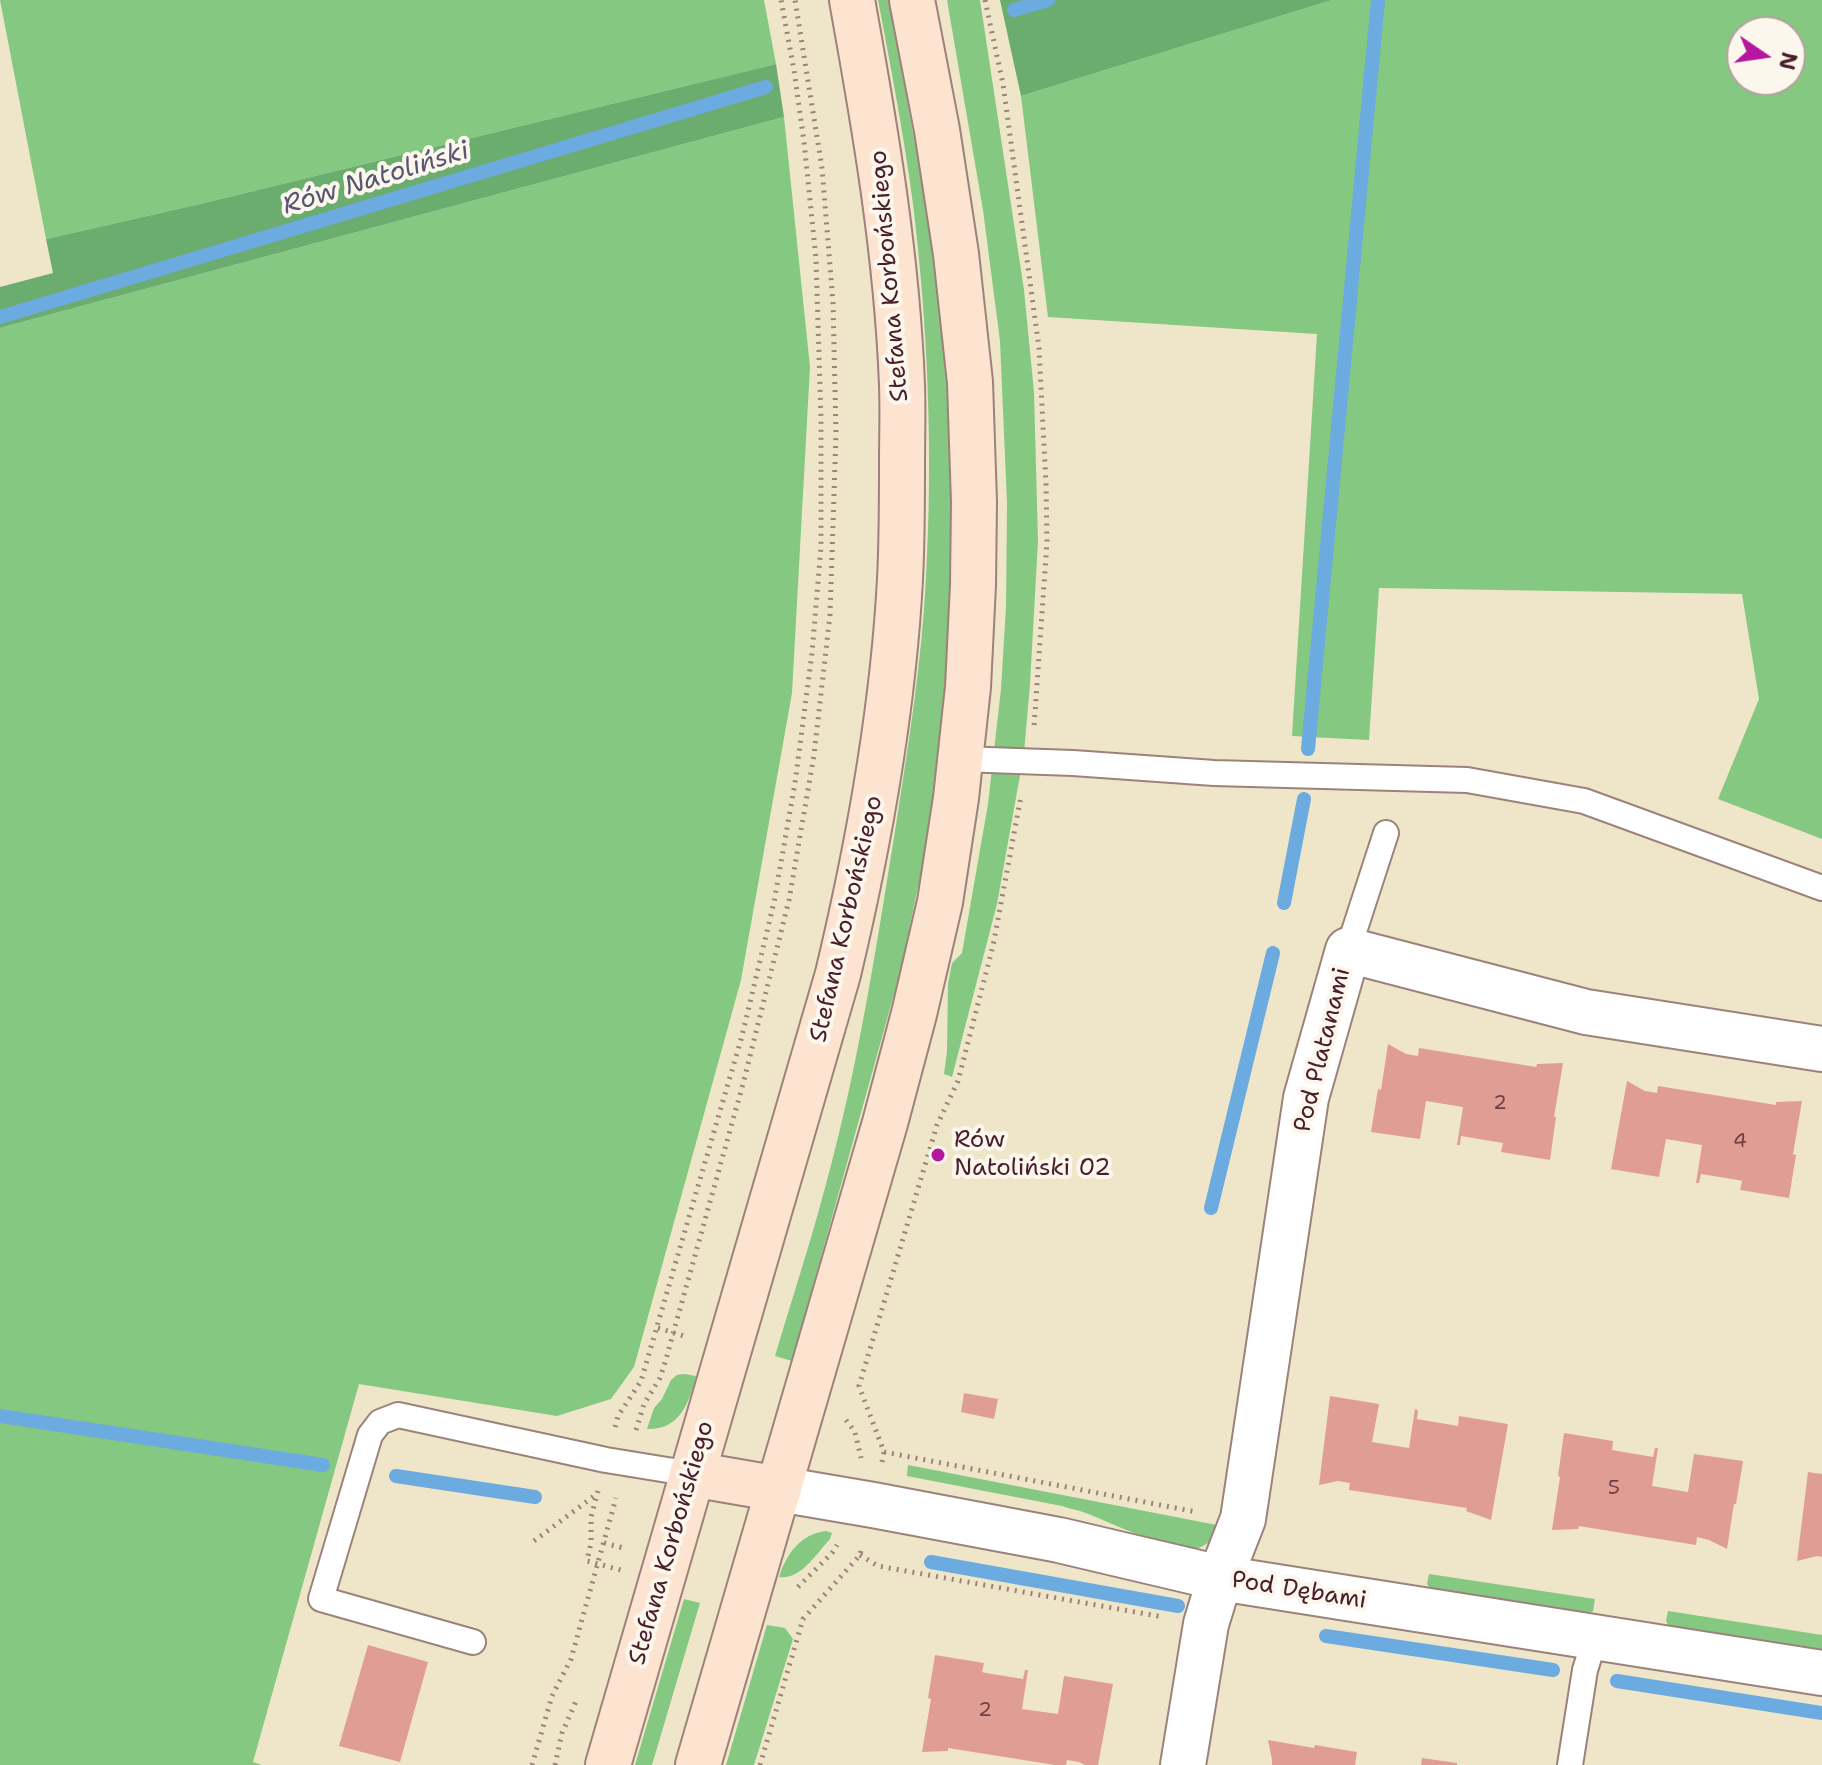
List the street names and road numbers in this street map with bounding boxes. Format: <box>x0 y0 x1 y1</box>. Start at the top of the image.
street label: Stefana Korbońskiego <box>865 149 915 403</box>
street label: Stefana Korbońskiego <box>805 793 889 1045</box>
street label: Pod Platanami <box>1289 965 1357 1135</box>
street label: Stefana Korbońskiego <box>623 1418 721 1668</box>
street label: Pod Dębami <box>1229 1566 1369 1616</box>

